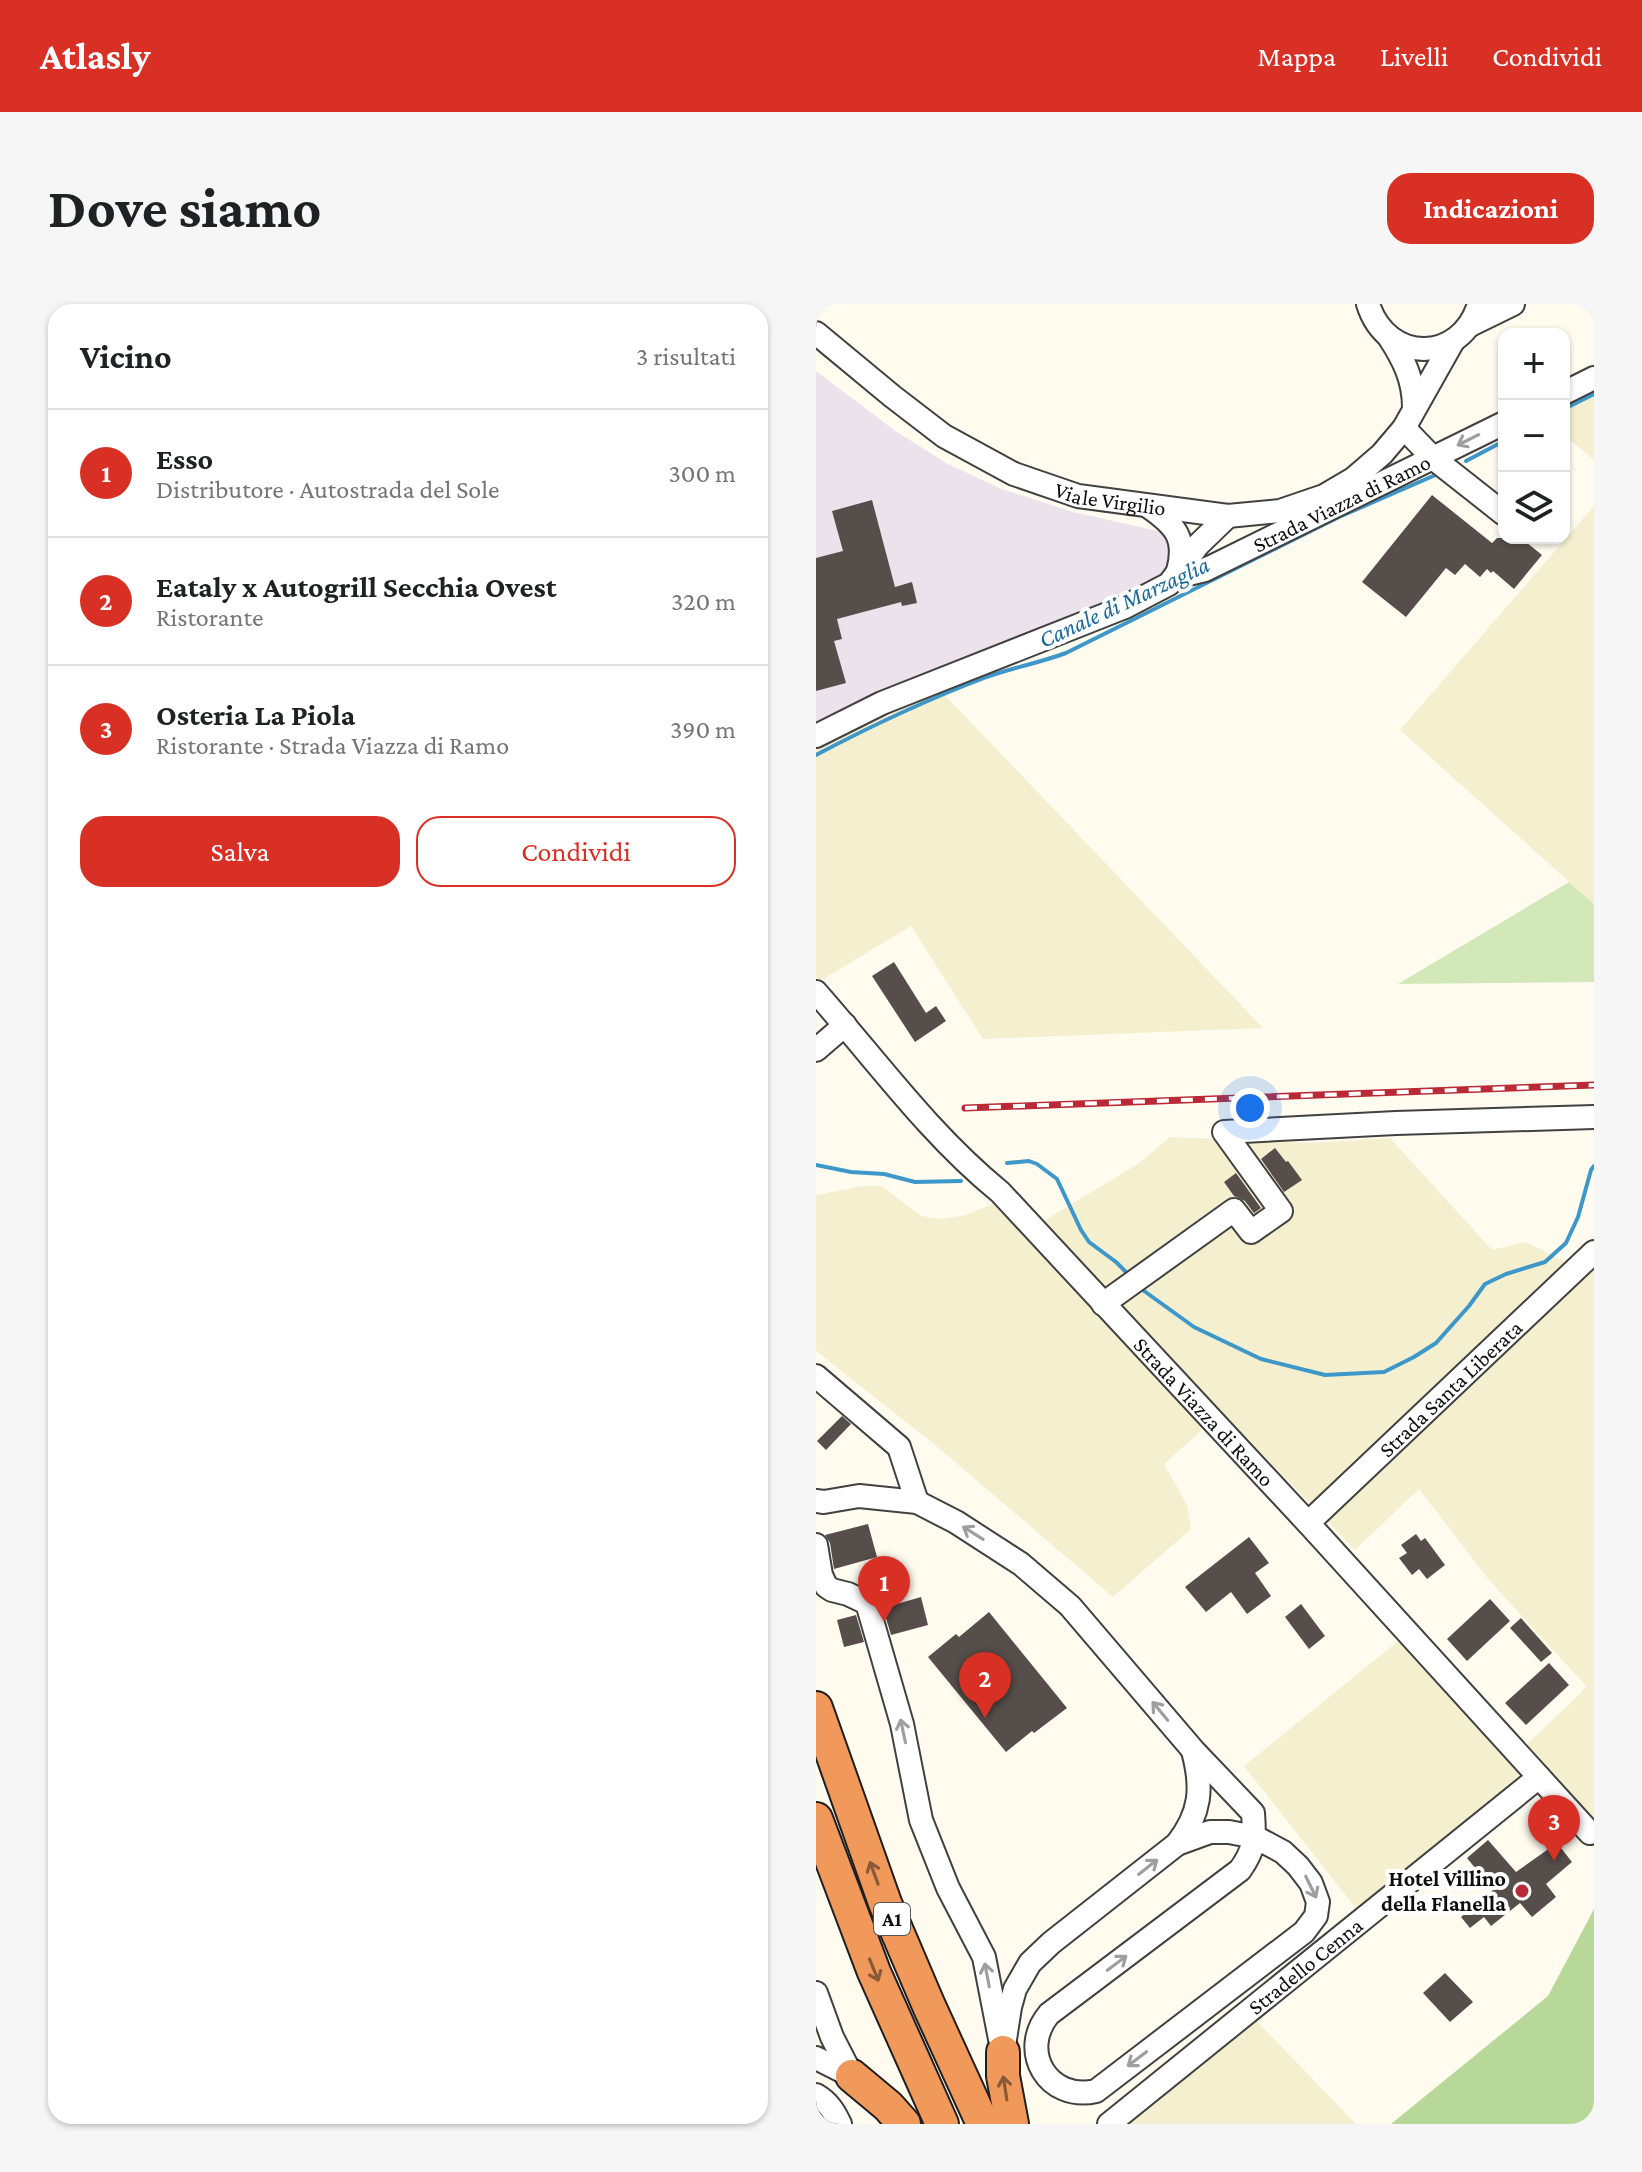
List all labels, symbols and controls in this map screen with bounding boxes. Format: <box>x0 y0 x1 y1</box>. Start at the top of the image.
text: Atlasly <box>40 35 151 77</box>
text: Mappa <box>1257 41 1336 72</box>
text: Livelli <box>1380 41 1448 72</box>
text: Condividi <box>1492 41 1602 72</box>
button: Indicazioni <box>1387 173 1594 244</box>
text: Dove siamo <box>48 177 321 239</box>
map controls <box>1498 328 1570 544</box>
button: + <box>1498 328 1570 400</box>
text: Vicino <box>80 338 172 375</box>
text: 3 risultati <box>636 342 736 371</box>
button: − <box>1498 400 1570 472</box>
one-way arrow <box>1457 433 1481 449</box>
text: Esso <box>156 442 213 475</box>
street label: Strada Viazza di Ramo <box>1249 449 1435 557</box>
text: 1 <box>101 459 111 488</box>
text: 300 m <box>668 459 736 488</box>
button: layers <box>1498 472 1570 544</box>
text: Distributore · Autostrada del Sole <box>156 475 500 504</box>
street label: Viale Virgilio <box>1051 477 1167 521</box>
water label: Canale di Marzaglia <box>1034 550 1213 653</box>
text: Eataly x Autogrill Secchia Ovest <box>156 570 556 603</box>
text: 2 <box>99 587 113 616</box>
text: 320 m <box>671 587 736 616</box>
text: Ristorante <box>156 603 263 632</box>
text: Osteria La Piola <box>156 698 355 731</box>
text: 3 <box>100 715 112 744</box>
text: 390 m <box>670 715 736 744</box>
text: Ristorante · Strada Viazza di Ramo <box>156 731 509 760</box>
button: Salva <box>80 816 400 887</box>
button: Condividi <box>416 816 736 887</box>
your location <box>1230 1088 1270 1128</box>
street label: Strada Santa Liberata <box>1374 1315 1527 1462</box>
street label: Strada Viazza di Ramo <box>1128 1332 1279 1492</box>
one-way arrow <box>962 1524 985 1540</box>
pin: 1 <box>858 1556 910 1622</box>
pin: 2 <box>959 1652 1011 1718</box>
one-way arrow <box>1151 1702 1169 1722</box>
one-way arrow <box>895 1719 910 1744</box>
pin: 3 <box>1528 1795 1580 1861</box>
one-way arrow <box>1137 1858 1158 1875</box>
one-way arrow <box>866 1861 880 1885</box>
place label: Hotel Villino della Flanella <box>1381 1866 1506 1916</box>
one-way arrow <box>1304 1875 1319 1899</box>
marker: Hotel Villino della Flanella <box>1513 1882 1531 1900</box>
road number: A1 <box>874 1903 910 1935</box>
street label: Stradello Cenna <box>1243 1913 1368 2020</box>
one-way arrow <box>1106 1954 1127 1971</box>
one-way arrow <box>867 1957 882 1982</box>
one-way arrow <box>979 1963 994 1988</box>
one-way arrow <box>1127 2051 1148 2068</box>
one-way arrow <box>997 2076 1012 2101</box>

